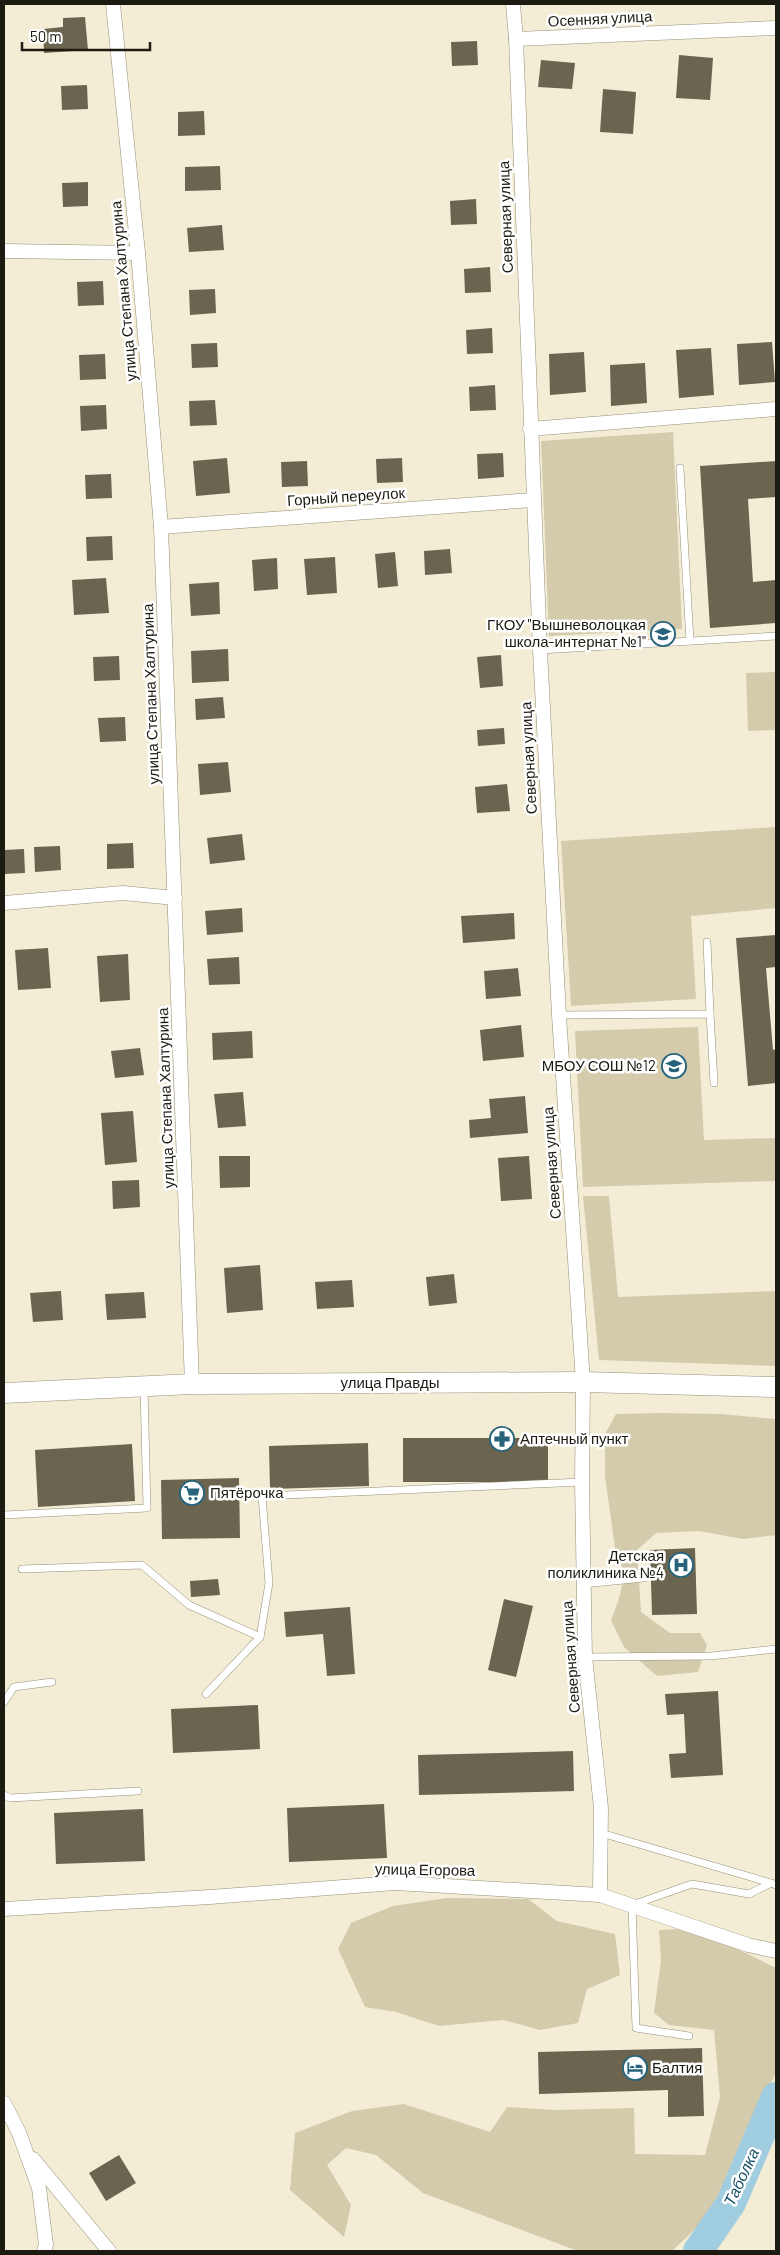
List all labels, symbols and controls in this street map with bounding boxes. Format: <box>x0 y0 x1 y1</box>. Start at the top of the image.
street label: Осенняя улица <box>547 6 653 30</box>
scale bar <box>22 20 150 52</box>
text: 50 m <box>30 27 62 45</box>
street label: Северная улица <box>494 160 516 274</box>
street label: улица Степана Халтурина <box>106 199 140 382</box>
street label: Горный переулок <box>286 483 406 509</box>
street label: улица Степана Халтурина <box>138 603 162 785</box>
place label: ГКОУ "Вышневолоцкая школа-интернат №1" <box>487 615 646 650</box>
school or university icon: ГКОУ "Вышневолоцкая школа-интернат №1" <box>650 621 676 647</box>
street label: Северная улица <box>516 701 540 815</box>
street label: улица Степана Халтурина <box>153 1007 177 1189</box>
school or university icon: МБОУ СОШ №12 <box>661 1053 687 1079</box>
place label: МБОУ СОШ №12 <box>542 1056 656 1074</box>
street label: Северная улица <box>538 1106 564 1220</box>
street label: улица Правды <box>340 1373 440 1391</box>
pharmacy icon: Аптечный пункт <box>489 1426 515 1452</box>
place label: Аптечный пункт <box>520 1429 629 1447</box>
supermarket icon: Пятёрочка <box>179 1480 205 1506</box>
place label: Пятёрочка <box>210 1483 284 1501</box>
place label: Детская поликлиника №4 <box>548 1546 664 1581</box>
hospital icon: Детская поликлиника №4 <box>668 1552 694 1578</box>
street label: Северная улица <box>557 1600 583 1714</box>
street label: улица Егорова <box>375 1859 476 1879</box>
hotel icon: Балтия <box>622 2055 648 2081</box>
place label: Балтия <box>652 2058 702 2076</box>
water label: Таболка <box>719 2145 762 2209</box>

